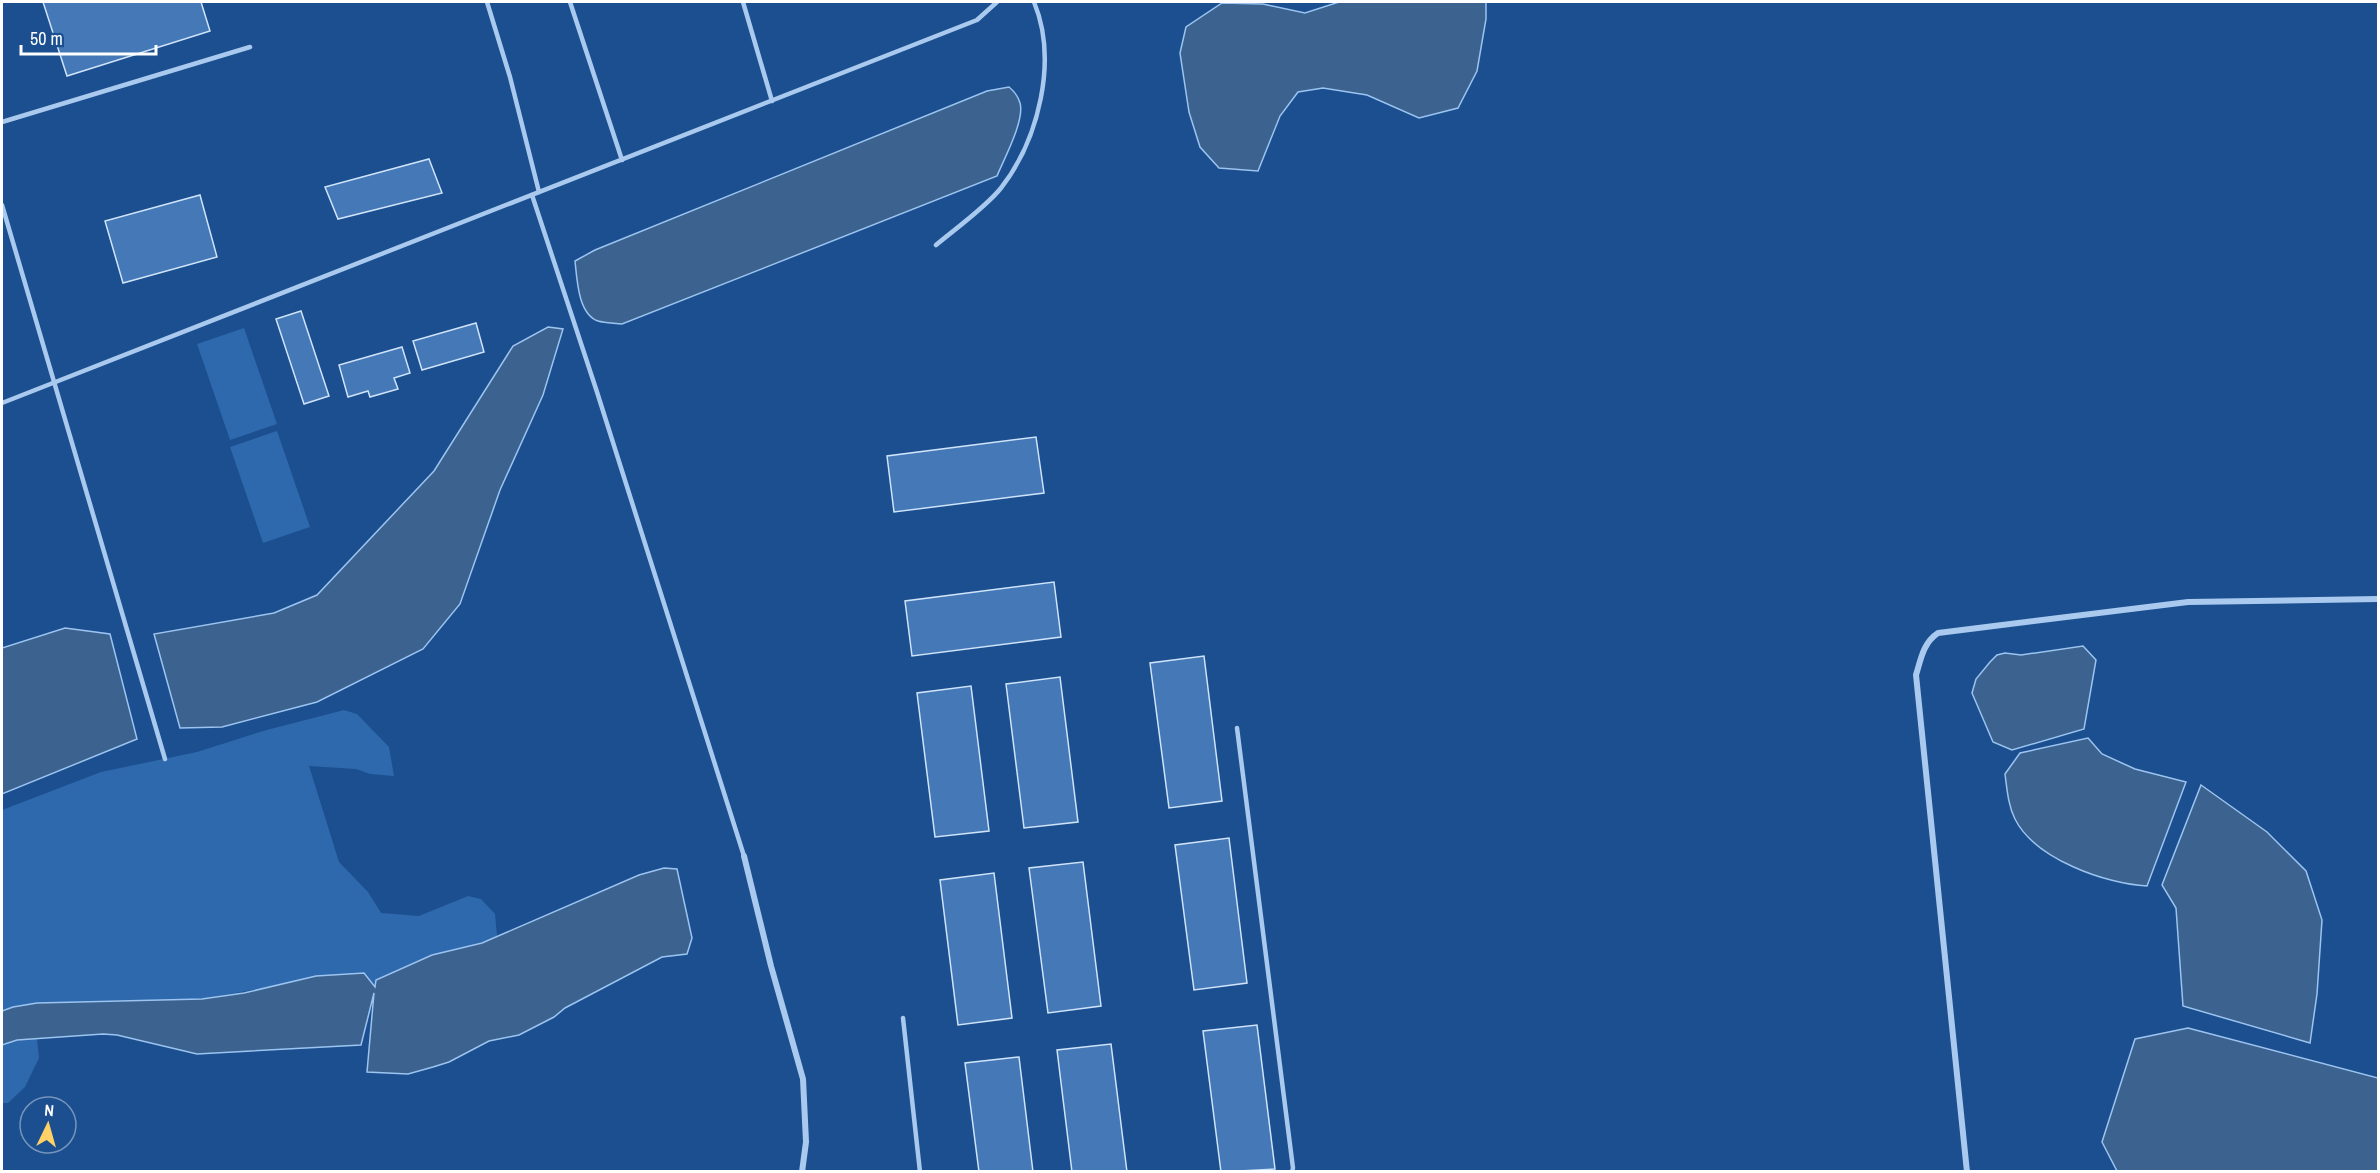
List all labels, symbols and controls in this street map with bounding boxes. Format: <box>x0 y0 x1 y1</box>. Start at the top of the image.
scale bar <box>21 18 156 56</box>
text: 50 m <box>30 26 63 51</box>
north arrow <box>18 1095 78 1155</box>
text: N <box>44 1099 55 1121</box>

